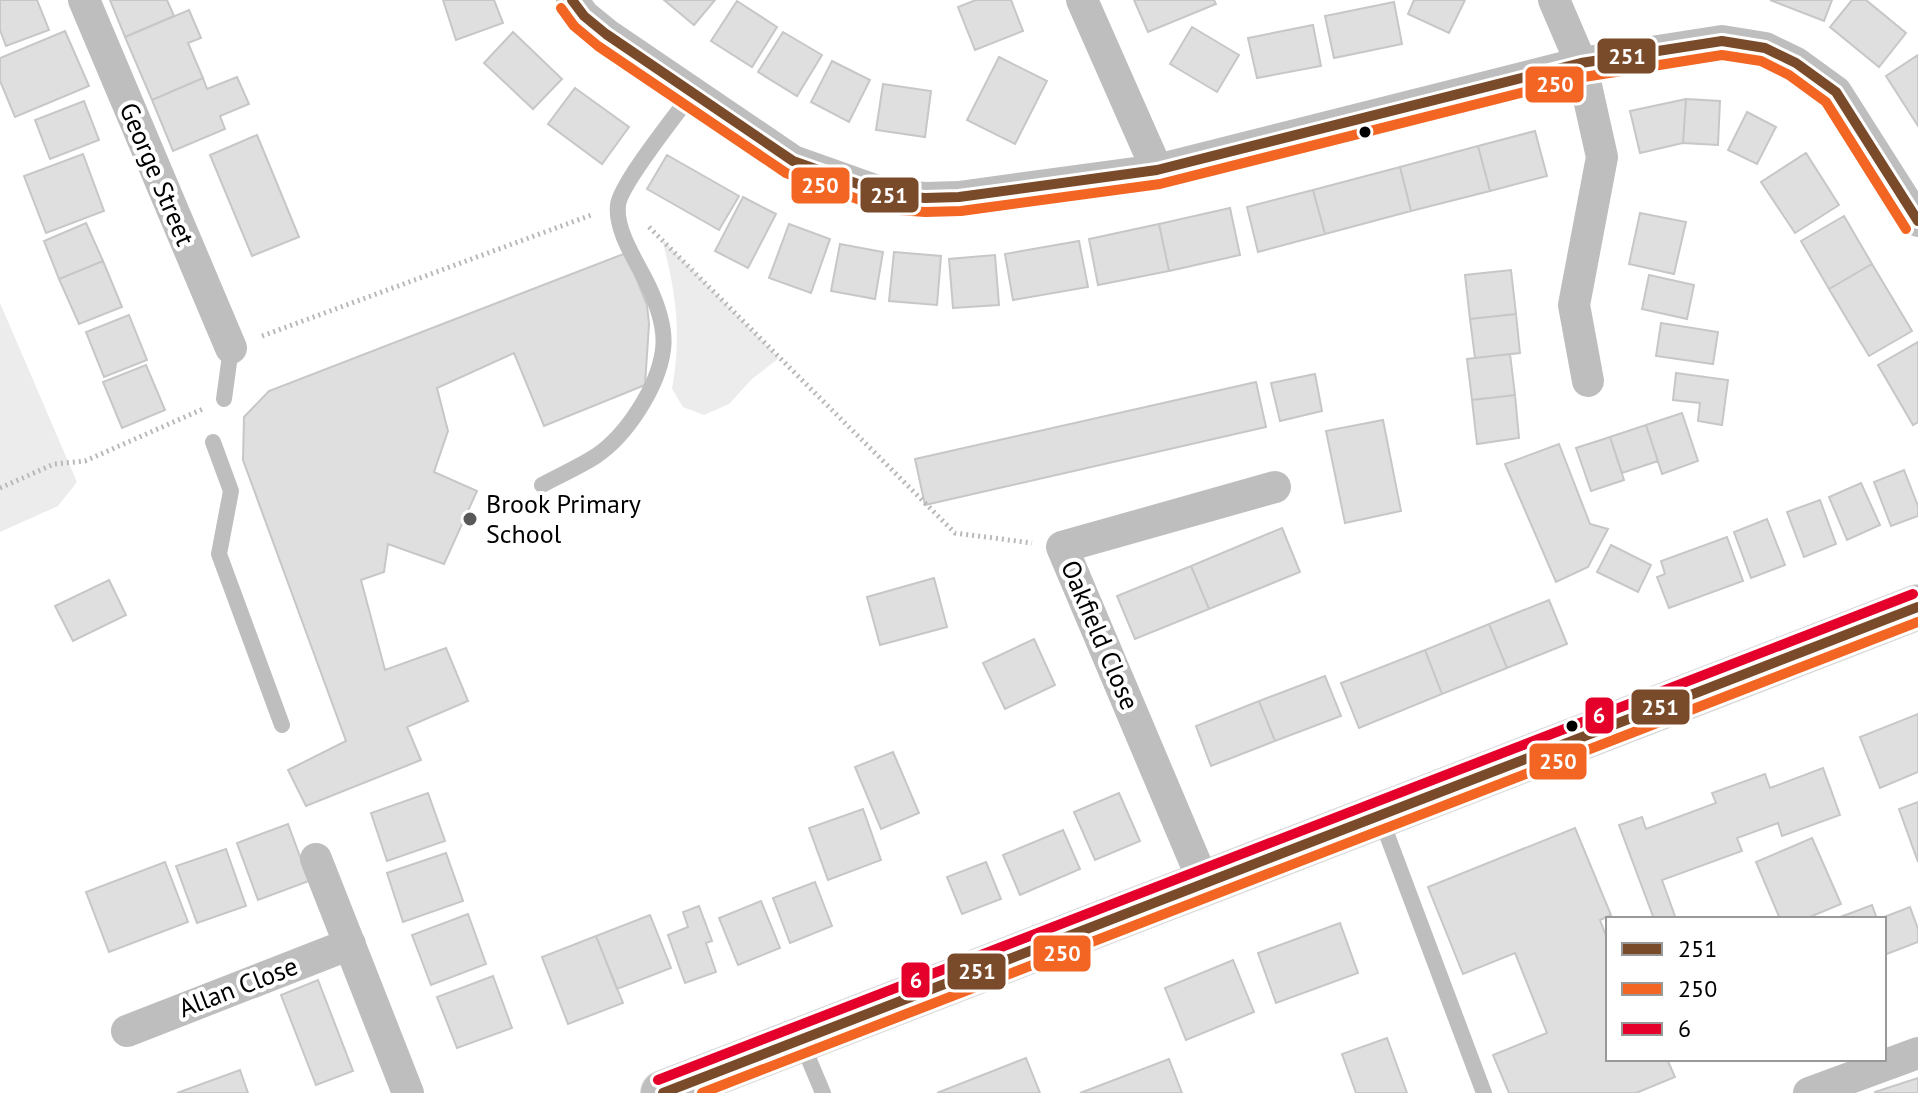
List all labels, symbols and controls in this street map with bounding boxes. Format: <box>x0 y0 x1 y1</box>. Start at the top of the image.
line badge: 251 <box>1596 37 1657 75</box>
text: 251 <box>1608 42 1646 70</box>
line badge: 250 <box>1524 65 1585 104</box>
text: 250 <box>1536 70 1574 98</box>
street label: George Street <box>113 97 202 250</box>
unlabelled marker <box>1357 124 1373 140</box>
line badge: 250 <box>790 166 851 205</box>
text: 250 <box>801 171 839 199</box>
line badge: 251 <box>859 176 920 214</box>
text: 251 <box>870 181 908 209</box>
place label: Brook Primary School <box>486 487 641 550</box>
marker: Brook Primary School <box>461 510 479 528</box>
street label: Oakfield Close <box>1054 555 1147 715</box>
line badge: 251 <box>1630 688 1691 726</box>
text: 251 <box>1641 693 1679 721</box>
line badge: 6 <box>1584 696 1615 735</box>
text: 6 <box>1593 701 1605 729</box>
unlabelled marker <box>1564 718 1580 734</box>
line badge: 250 <box>1528 742 1588 781</box>
text: 250 <box>1539 747 1577 775</box>
legend <box>1606 917 1886 1061</box>
text: 251 <box>1678 933 1717 964</box>
line badge: 250 <box>1032 934 1092 973</box>
text: 250 <box>1043 939 1081 967</box>
street label: Allan Close <box>174 949 302 1024</box>
line badge: 251 <box>946 952 1007 991</box>
text: 251 <box>958 957 996 985</box>
line badge: 6 <box>900 961 931 999</box>
text: 6 <box>910 966 922 994</box>
text: 250 <box>1678 973 1717 1004</box>
text: 6 <box>1678 1013 1691 1044</box>

